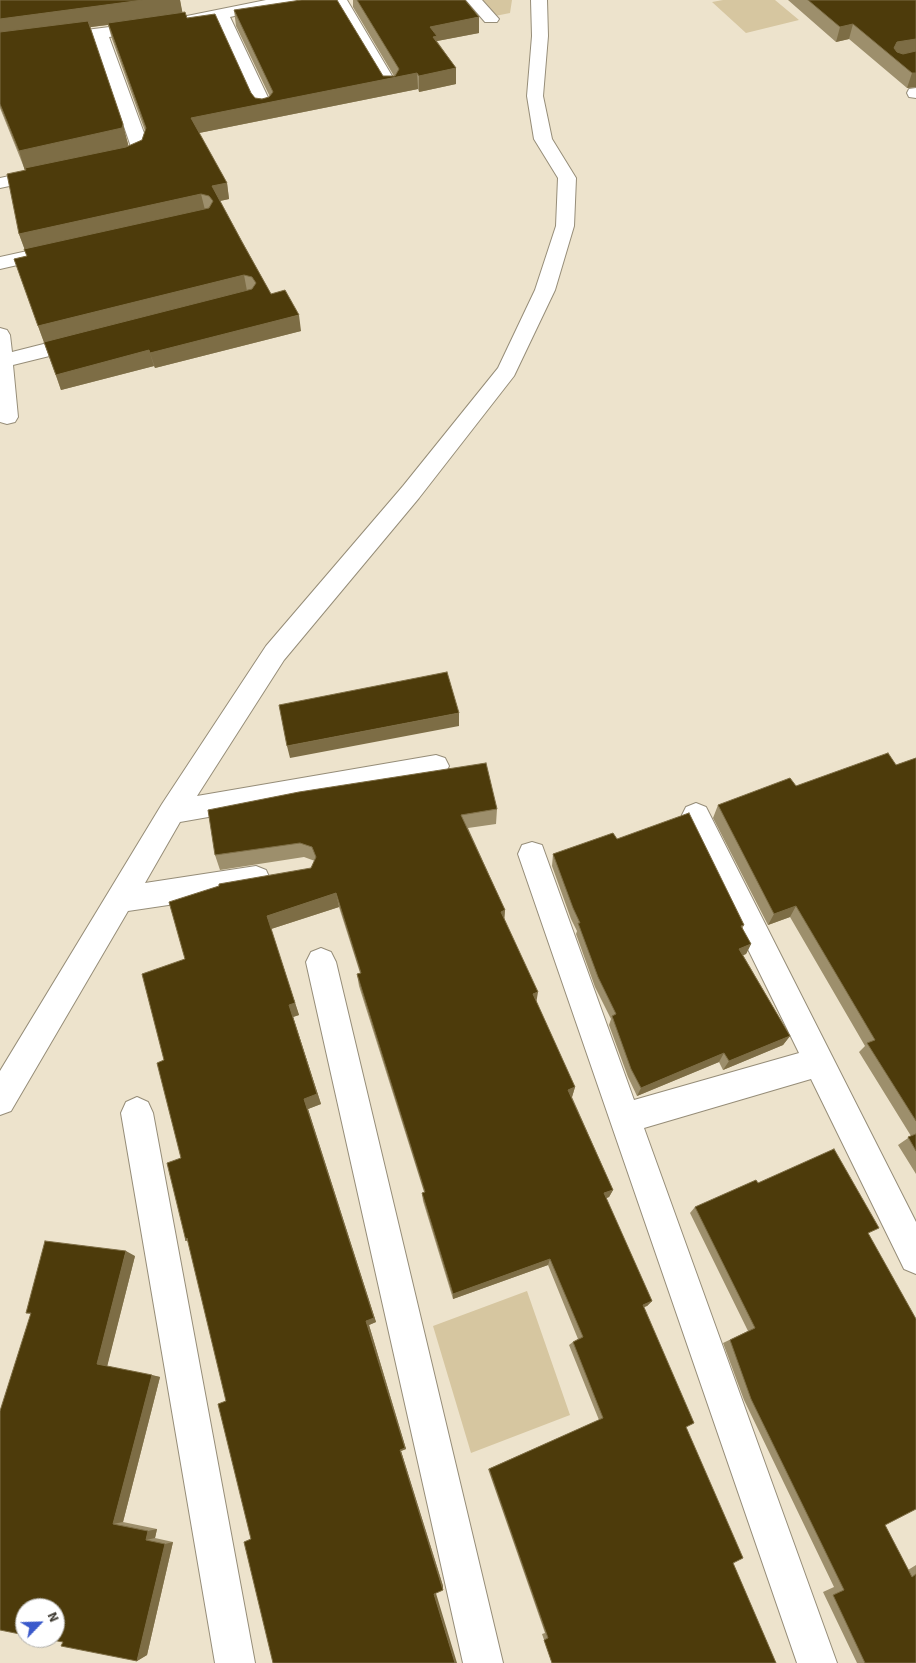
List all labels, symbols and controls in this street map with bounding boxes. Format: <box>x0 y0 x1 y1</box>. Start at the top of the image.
north arrow <box>15 1598 65 1648</box>
text: N <box>42 1609 64 1626</box>

